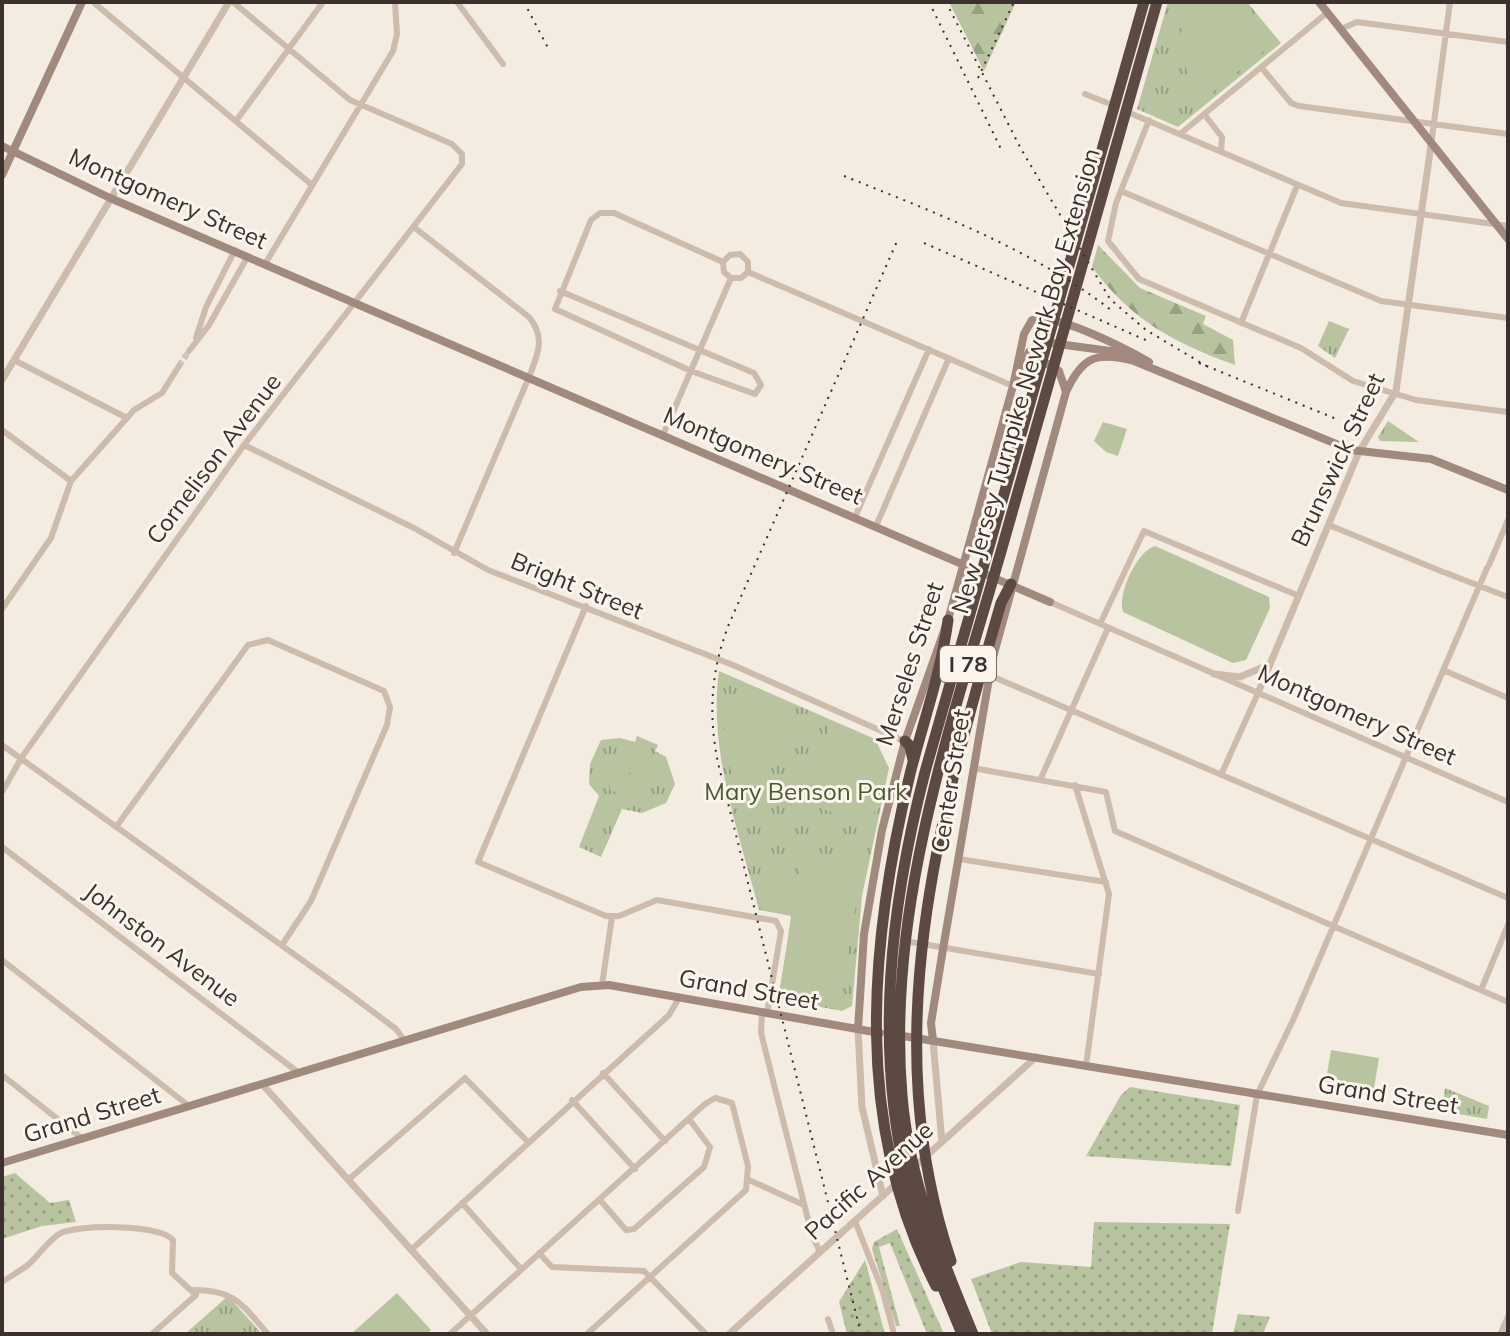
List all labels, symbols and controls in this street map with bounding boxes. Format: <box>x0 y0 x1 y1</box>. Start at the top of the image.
street label: Montgomery Street <box>65 141 272 255</box>
street label: New Jersey Turnpike Newark Bay Extension <box>944 145 1106 617</box>
street label: Cornelison Avenue <box>139 367 287 550</box>
street label: Brunswick Street <box>1284 368 1390 551</box>
street label: Montgomery Street <box>659 400 868 511</box>
street label: Bright Street <box>507 545 648 625</box>
street label: Merseles Street <box>868 578 950 749</box>
road number: I 78 <box>940 646 996 682</box>
street label: Montgomery Street <box>1254 657 1461 771</box>
street label: Center Street <box>924 707 976 855</box>
park label: Mary Benson Park <box>704 776 908 806</box>
street label: Johnston Avenue <box>79 876 246 1013</box>
street label: Grand Street <box>677 962 822 1016</box>
street label: Grand Street <box>1316 1068 1460 1120</box>
street label: Grand Street <box>20 1079 164 1149</box>
street label: Pacific Avenue <box>798 1115 939 1246</box>

